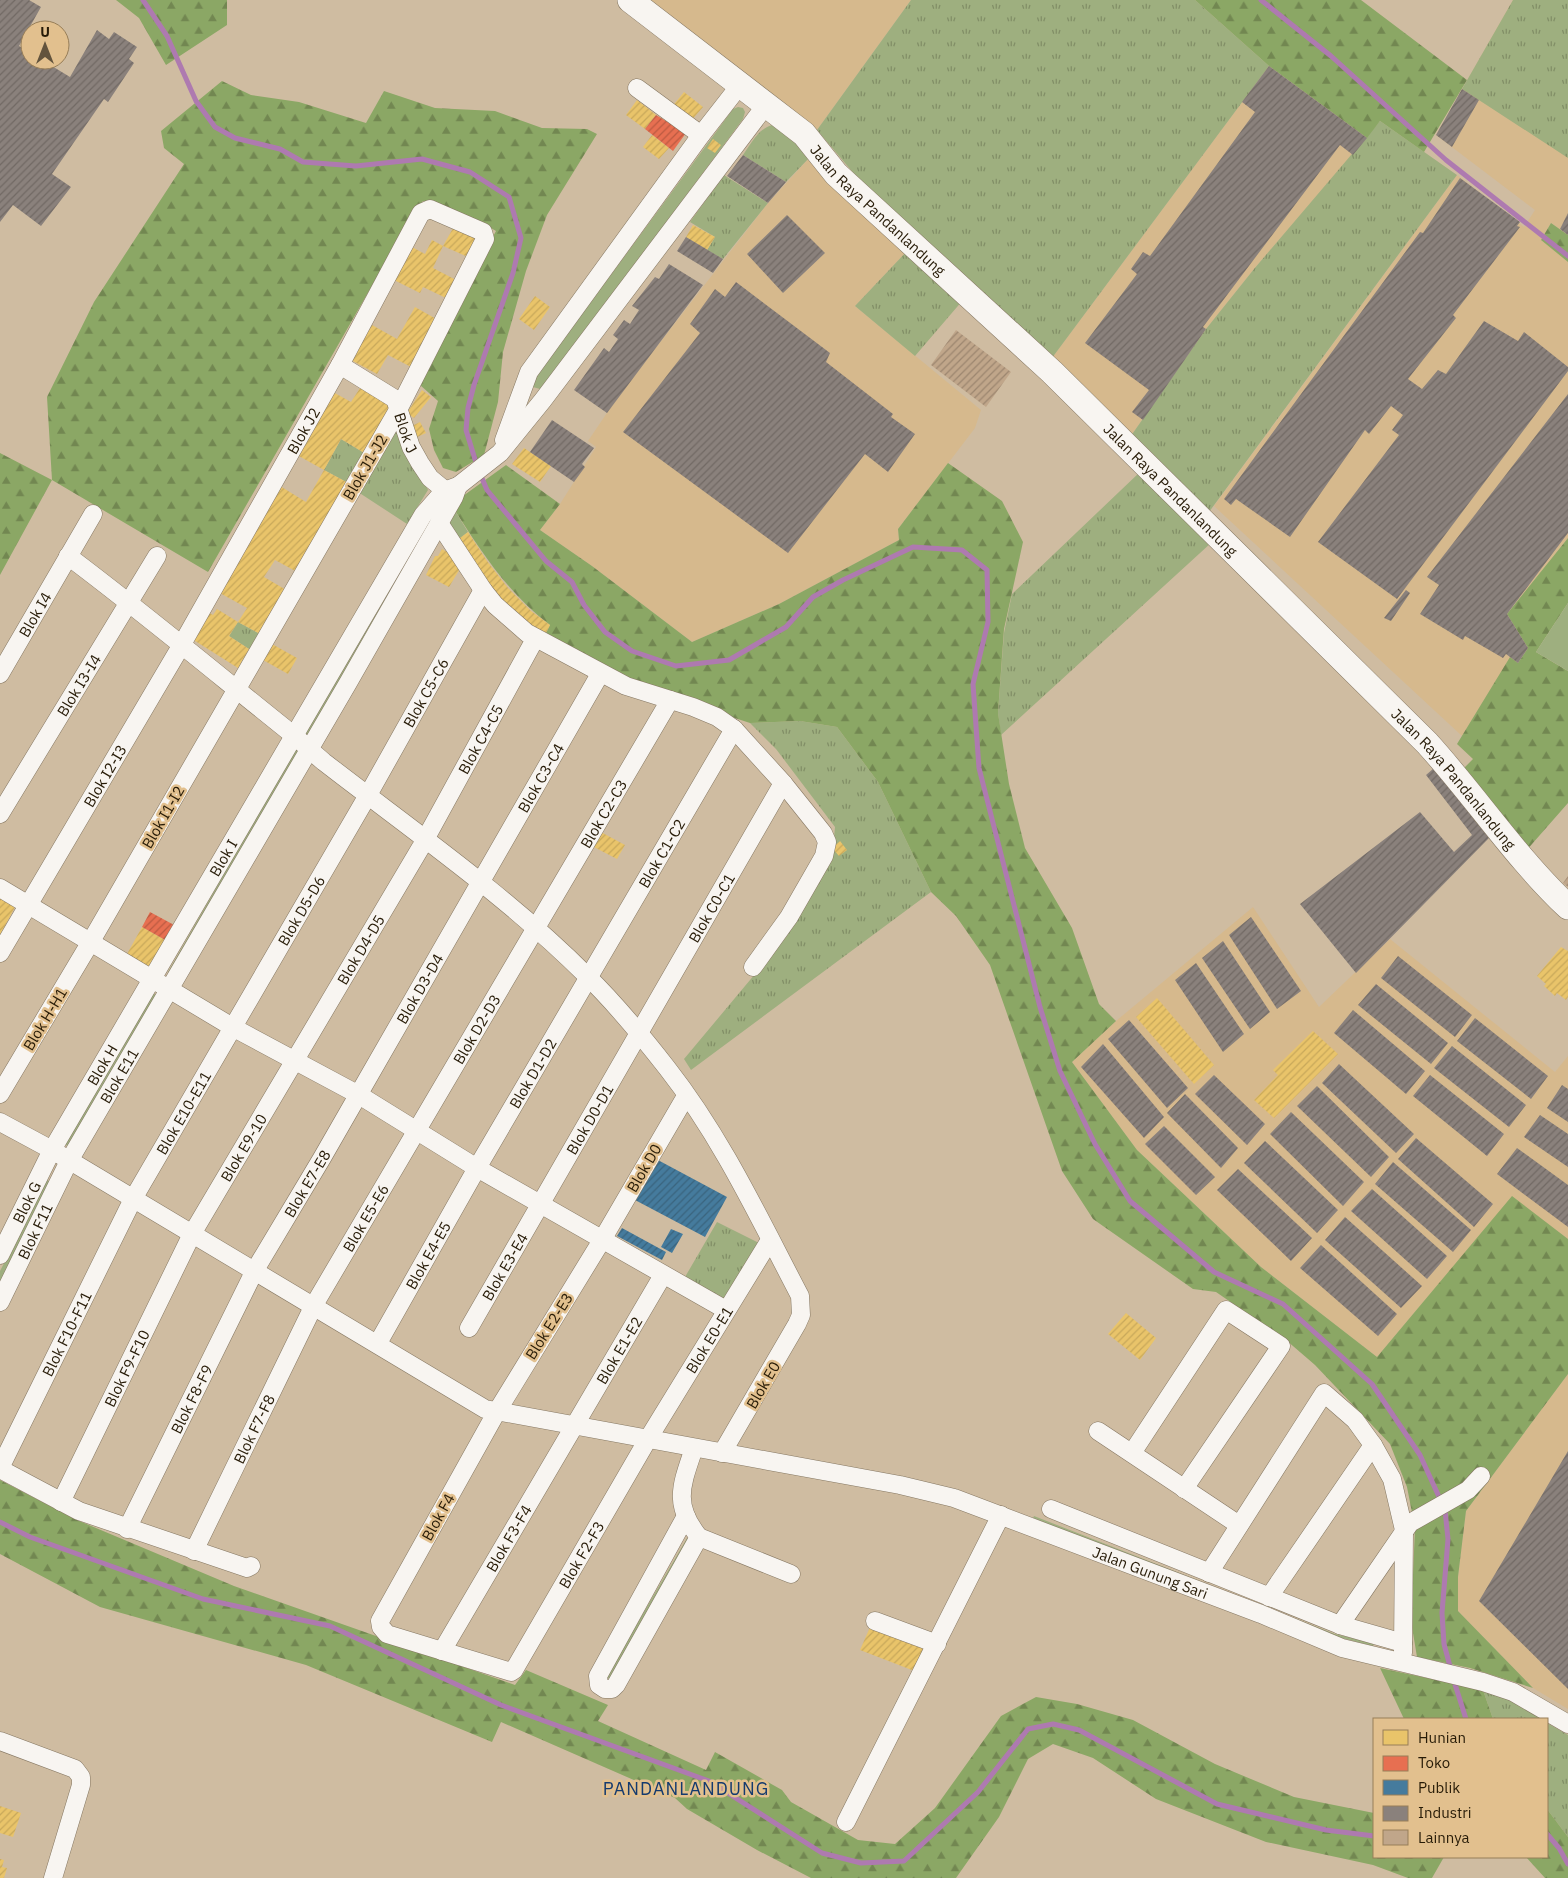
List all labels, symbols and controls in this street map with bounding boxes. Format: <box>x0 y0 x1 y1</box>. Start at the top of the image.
north arrow <box>20 20 70 70</box>
text: U <box>40 23 50 41</box>
street label: Jalan Raya Pandanlandung <box>806 140 950 280</box>
street label: Blok J2 <box>282 404 324 457</box>
street label: Blok J <box>391 410 422 456</box>
street label: Jalan Raya Pandanlandung <box>1100 419 1242 560</box>
street label: Blok J1-J2 <box>339 431 391 503</box>
street label: Blok I4 <box>14 588 55 640</box>
street label: Blok I3-I4 <box>52 650 105 720</box>
street label: Blok C5-C6 <box>398 654 453 731</box>
street label: Blok C4-C5 <box>453 701 507 777</box>
street label: Jalan Raya Pandanlandung <box>1388 704 1520 853</box>
street label: Blok C3-C4 <box>513 740 568 816</box>
street label: Blok I2-I3 <box>79 741 130 810</box>
street label: Blok C2-C3 <box>576 776 631 851</box>
street label: Blok I1-I2 <box>137 782 189 852</box>
street label: Blok C1-C2 <box>634 815 689 891</box>
street label: Blok I <box>205 835 241 879</box>
street label: Blok C0-C1 <box>684 870 738 946</box>
street label: Blok D5-D6 <box>273 872 329 949</box>
street label: Blok D4-D5 <box>332 911 388 988</box>
street label: Blok D3-D4 <box>392 950 447 1027</box>
street label: Blok H-H1 <box>19 984 71 1054</box>
street label: Blok D2-D3 <box>448 991 504 1067</box>
street label: Blok D1-D2 <box>505 1035 560 1112</box>
street label: Blok H <box>82 1041 121 1089</box>
street label: Blok E11 <box>95 1045 142 1106</box>
street label: Blok E10-E11 <box>152 1068 215 1158</box>
street label: Blok D0-D1 <box>562 1081 617 1158</box>
street label: Blok E9-10 <box>216 1110 271 1185</box>
street label: Blok D0 <box>623 1140 665 1196</box>
street label: Blok E7-E8 <box>279 1146 334 1220</box>
street label: Blok G <box>8 1178 45 1226</box>
street label: Blok E5-E6 <box>338 1180 393 1255</box>
street label: Blok F11 <box>13 1200 56 1262</box>
street label: Blok E4-E5 <box>401 1218 455 1293</box>
street label: Blok E3-E4 <box>477 1229 531 1304</box>
street label: Blok F10-F11 <box>37 1288 96 1379</box>
street label: Blok E2-E3 <box>521 1289 577 1363</box>
street label: Blok E0-E1 <box>681 1303 737 1377</box>
street label: Blok E1-E2 <box>592 1313 646 1387</box>
street label: Blok F9-F10 <box>100 1326 153 1410</box>
street label: Blok E0 <box>742 1358 784 1412</box>
street label: Blok F8-F9 <box>166 1361 216 1437</box>
street label: Blok F7-F8 <box>229 1391 279 1466</box>
street label: Blok F4 <box>417 1490 459 1544</box>
street label: Blok F3-F4 <box>481 1501 535 1575</box>
street label: Blok F2-F3 <box>554 1517 608 1591</box>
street label: Jalan Gunung Sari <box>1090 1542 1211 1603</box>
legend <box>1373 1718 1548 1858</box>
text: Hunian <box>1418 1728 1466 1747</box>
text: Toko <box>1418 1753 1450 1772</box>
district label: PANDANLANDUNG <box>603 1777 769 1800</box>
text: Publik <box>1418 1778 1460 1797</box>
text: Industri <box>1418 1803 1471 1822</box>
text: Lainnya <box>1418 1828 1469 1847</box>

